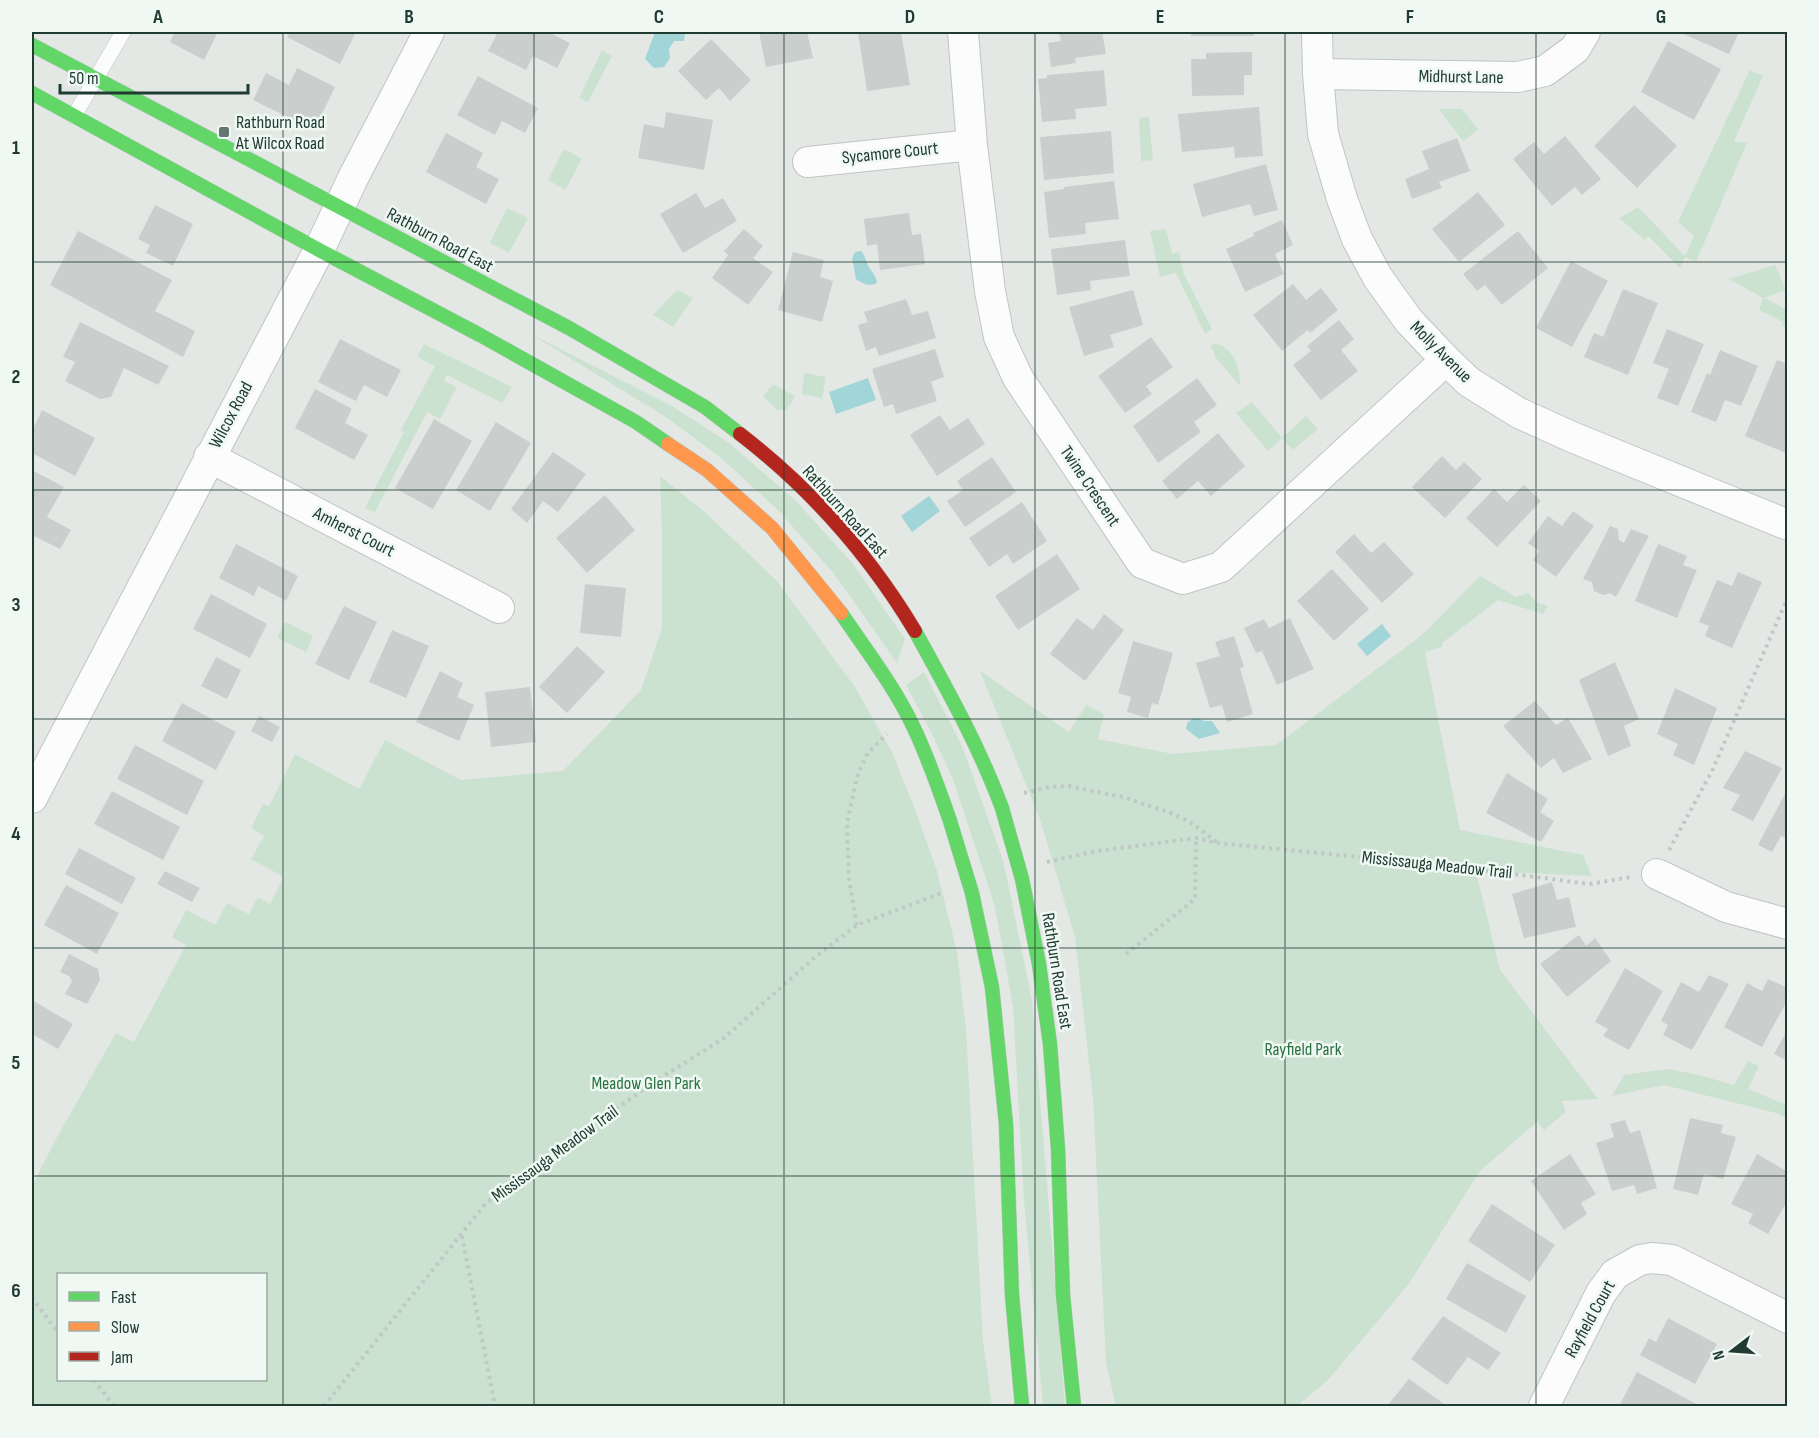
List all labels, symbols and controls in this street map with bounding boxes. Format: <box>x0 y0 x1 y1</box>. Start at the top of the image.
text: A <box>152 5 163 29</box>
text: B <box>404 5 414 29</box>
text: C <box>654 5 664 29</box>
text: D <box>905 5 915 29</box>
text: E <box>1156 5 1164 29</box>
text: F <box>1406 5 1414 29</box>
text: G <box>1656 5 1666 29</box>
scale bar <box>60 57 248 95</box>
street label: Midhurst Lane <box>1418 66 1504 88</box>
text: 50 m <box>69 68 99 89</box>
place label: Rathburn Road At Wilcox Road <box>235 112 325 154</box>
marker: Rathburn Road At Wilcox Road <box>217 125 231 139</box>
text: 1 <box>12 136 20 160</box>
street label: Sycamore Court <box>841 137 940 169</box>
street label: Rathburn Road East <box>383 203 497 277</box>
street label: Molly Avenue <box>1406 317 1476 387</box>
text: 2 <box>12 365 20 389</box>
street label: Wilcox Road <box>205 378 257 452</box>
street label: Twine Crescent <box>1055 442 1125 531</box>
street label: Rathburn Road East <box>798 461 893 563</box>
street label: Amherst Court <box>309 502 399 562</box>
text: 3 <box>12 593 21 617</box>
text: 4 <box>11 822 21 846</box>
street label: Mississauga Meadow Trail <box>1361 847 1513 883</box>
street label: Rathburn Road East <box>1037 911 1077 1031</box>
park label: Rayfield Park <box>1264 1039 1342 1060</box>
text: 5 <box>12 1051 21 1075</box>
park label: Meadow Glen Park <box>591 1073 701 1094</box>
street label: Mississauga Meadow Trail <box>488 1101 622 1207</box>
legend <box>57 1273 267 1381</box>
street label: Rayfield Court <box>1560 1276 1620 1361</box>
text: 6 <box>11 1279 21 1303</box>
text: Fast <box>111 1287 137 1308</box>
text: Slow <box>111 1317 140 1338</box>
north arrow <box>1702 1321 1762 1381</box>
text: Jam <box>110 1347 133 1368</box>
text: N <box>1709 1348 1729 1362</box>

